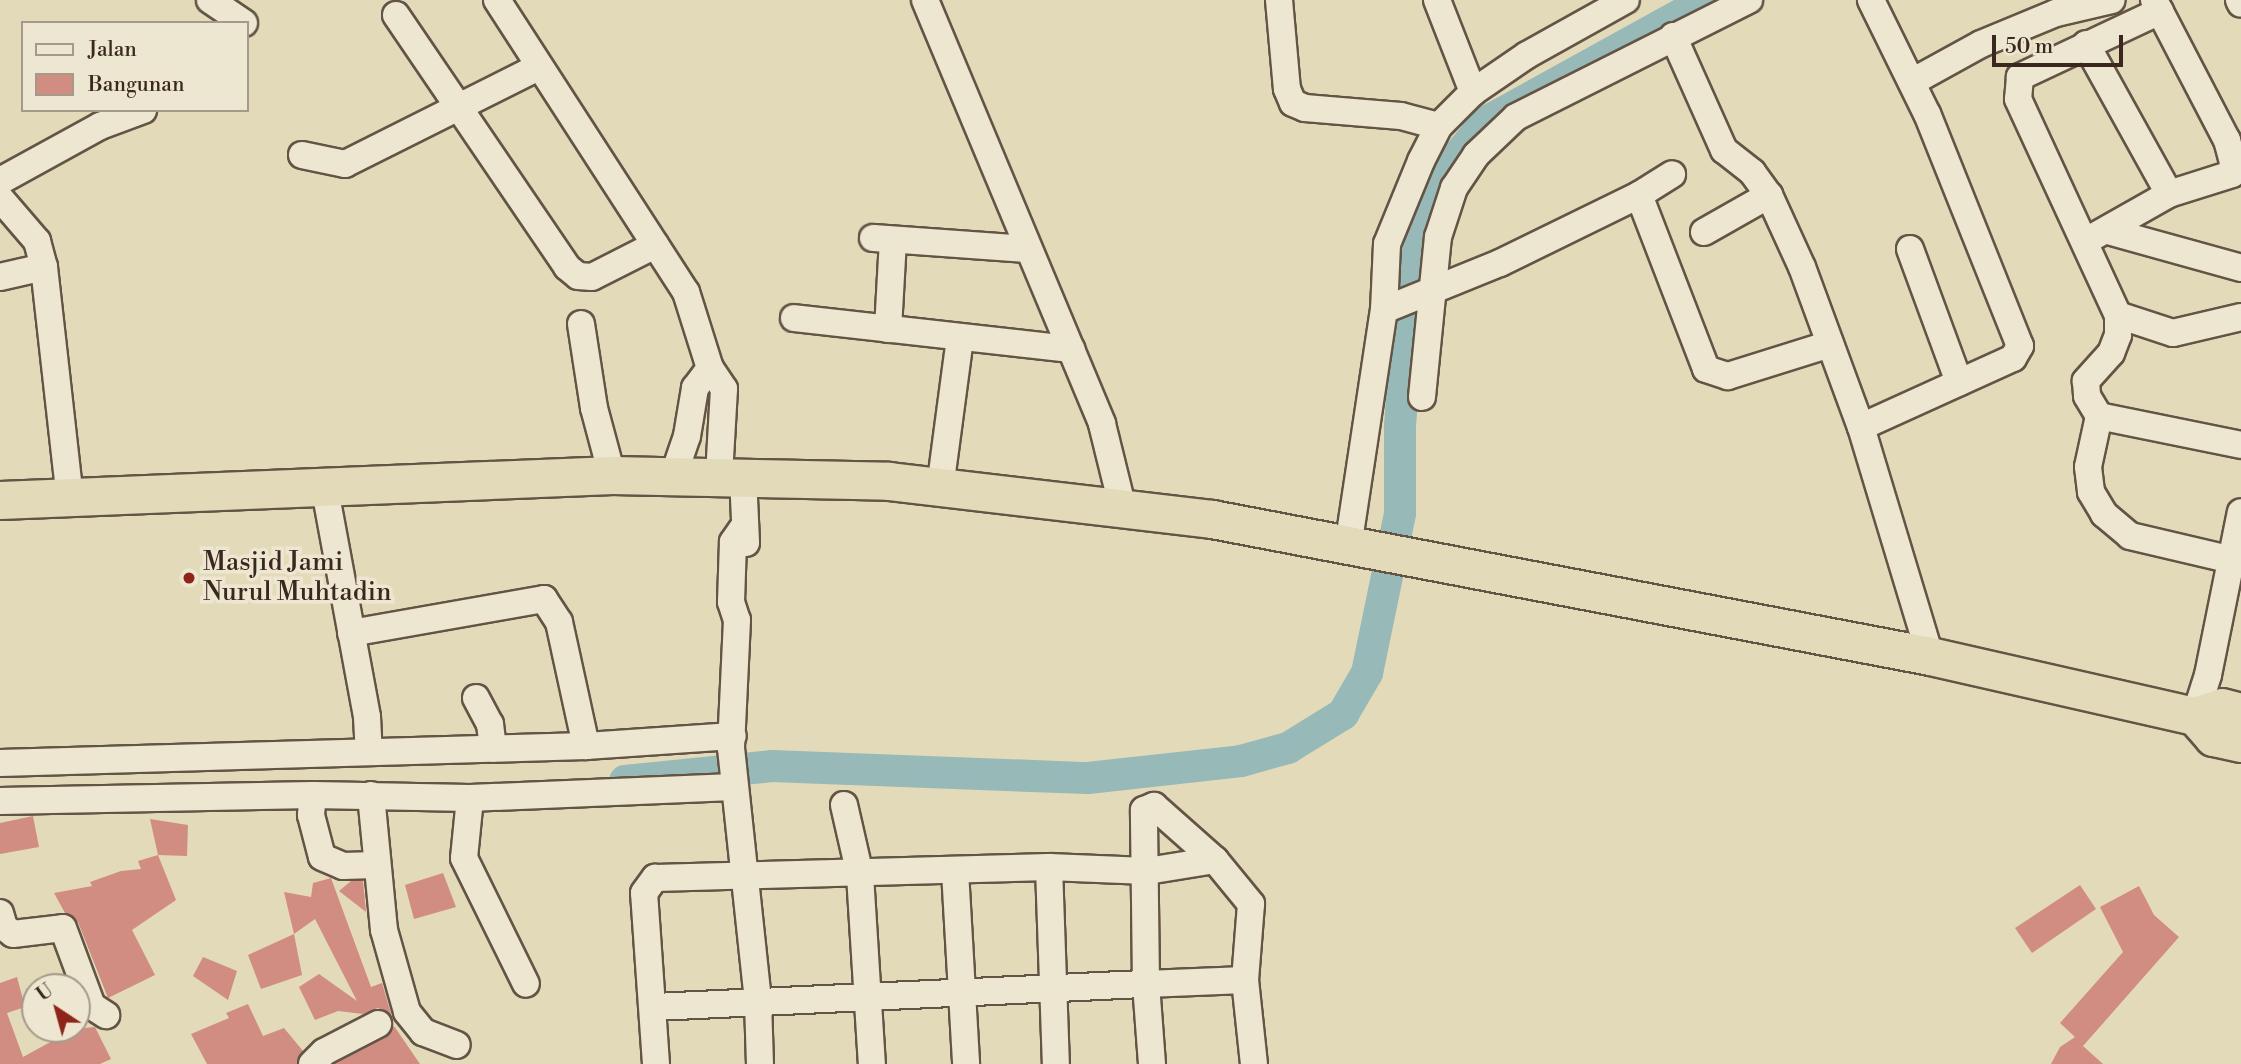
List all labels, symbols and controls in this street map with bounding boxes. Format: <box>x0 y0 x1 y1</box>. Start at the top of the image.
legend <box>21 21 248 112</box>
scale bar <box>1996 21 2127 65</box>
text: 50 m <box>2005 34 2053 60</box>
text: Jalan <box>88 37 137 63</box>
text: Bangunan <box>88 72 184 98</box>
place label: Masjid Jami Nurul Muhtadin <box>203 547 392 608</box>
marker: Masjid Jami Nurul Muhtadin <box>181 570 197 586</box>
north arrow <box>21 973 91 1043</box>
text: U <box>32 979 58 1007</box>

